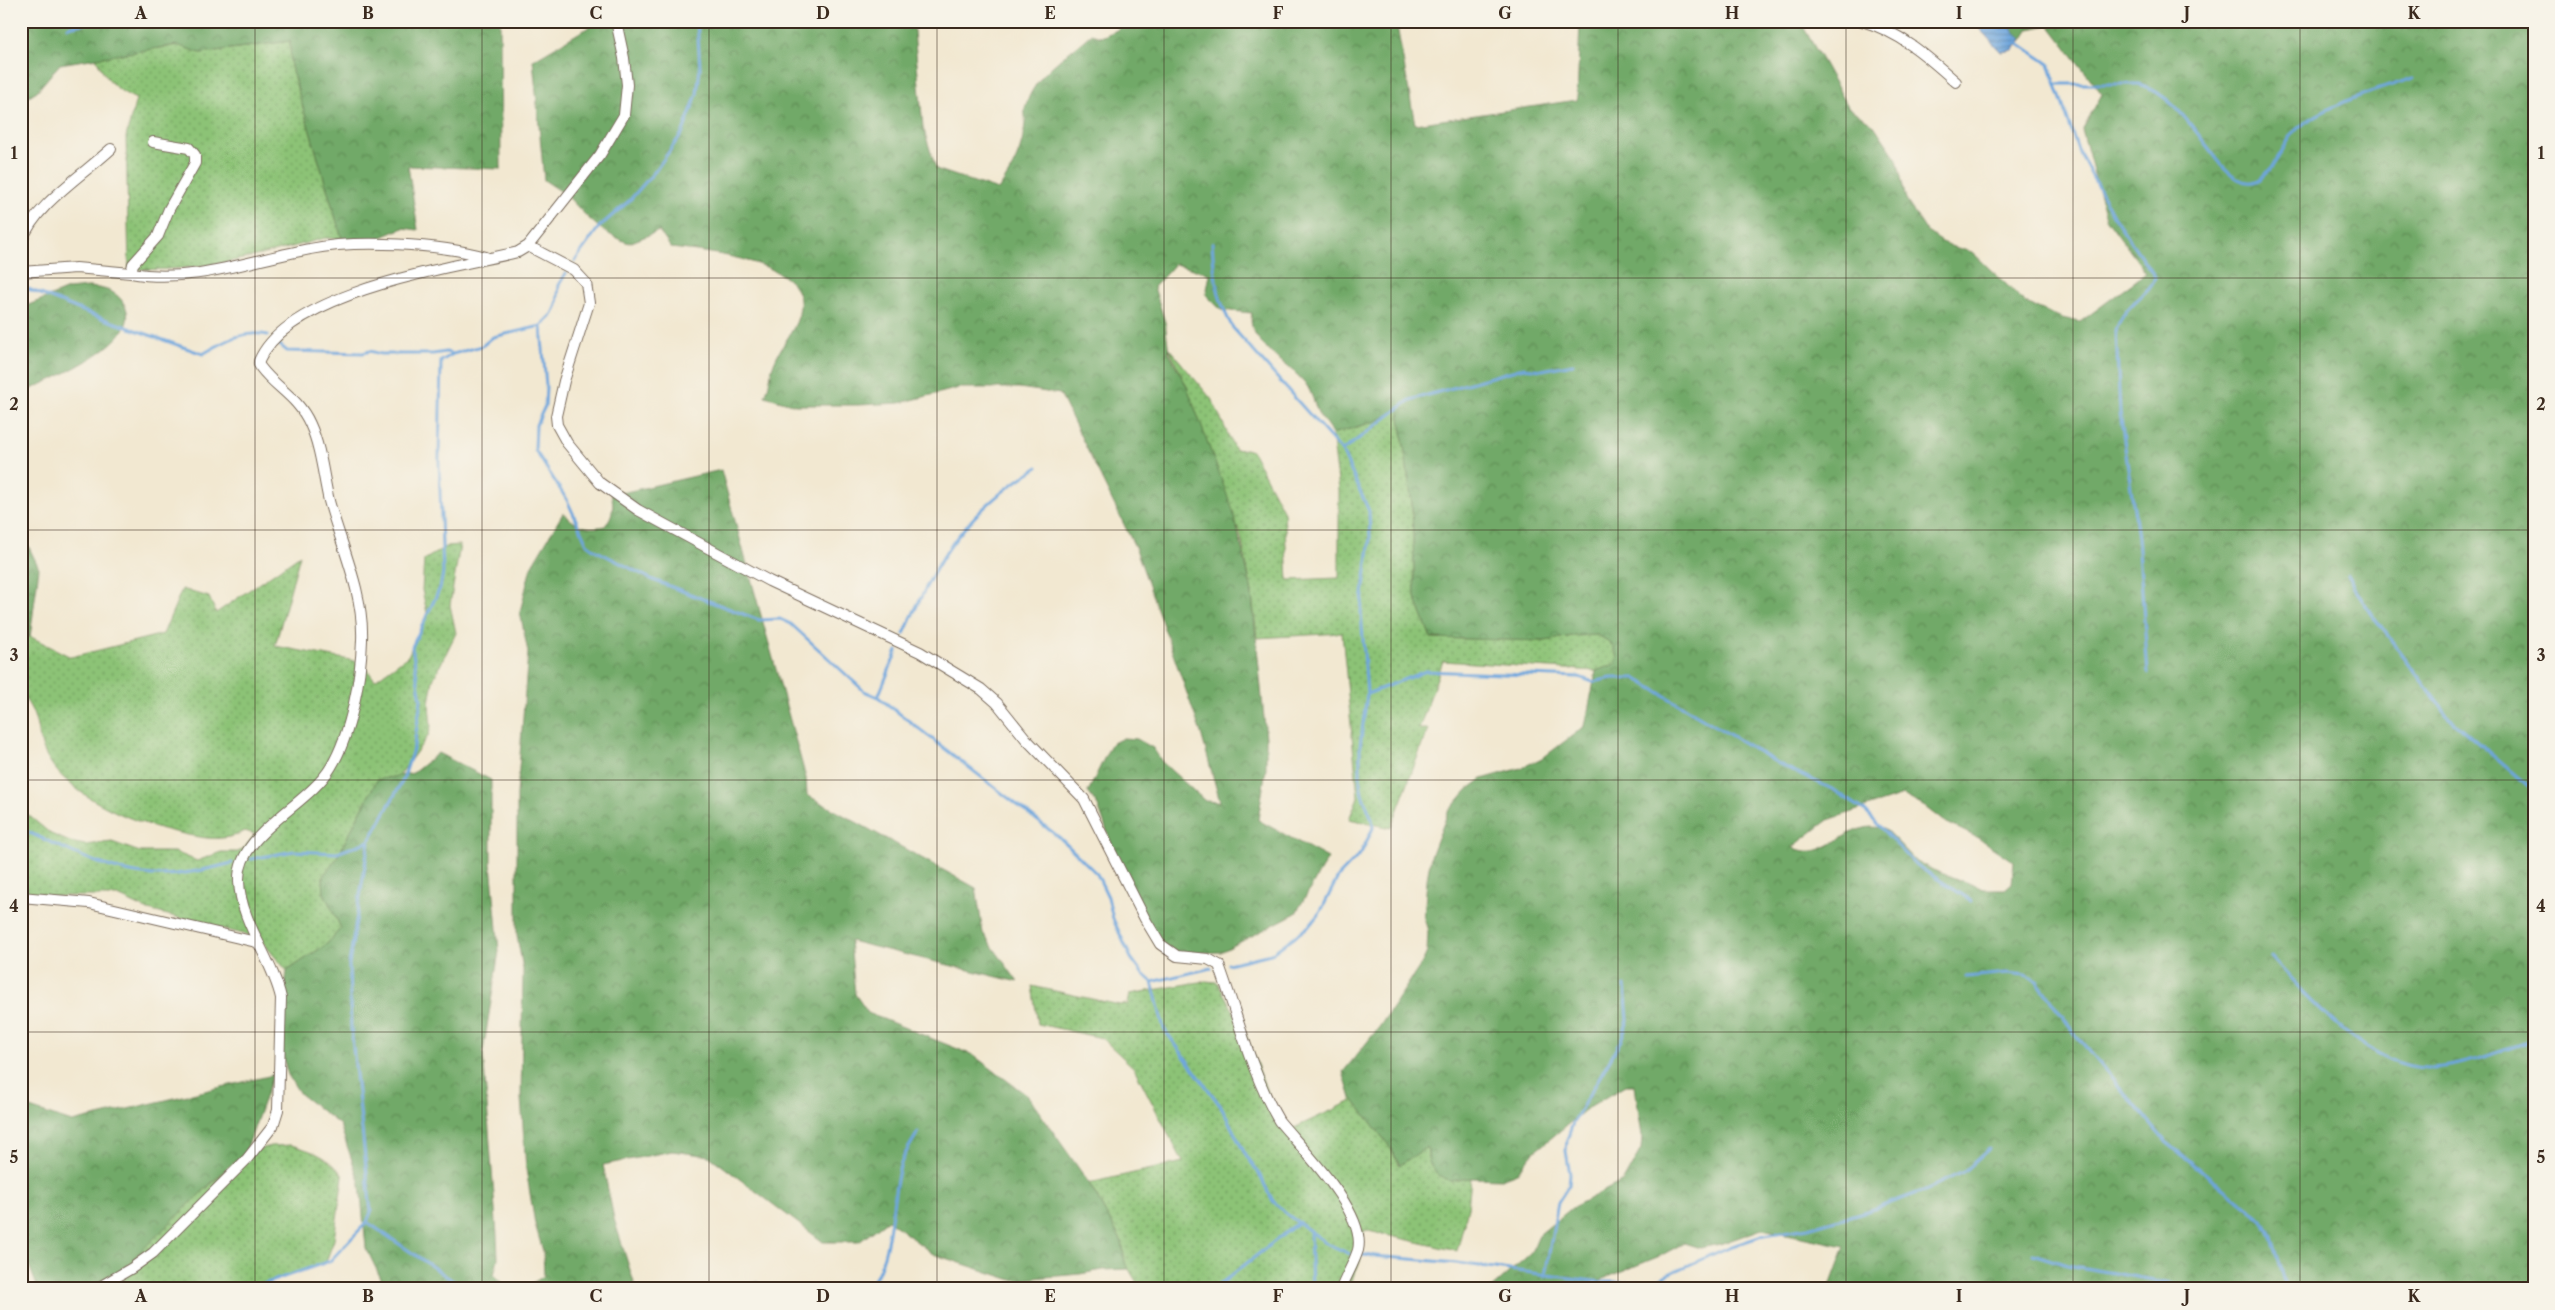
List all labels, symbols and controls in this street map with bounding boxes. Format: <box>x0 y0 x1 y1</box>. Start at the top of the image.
text: A <box>134 3 148 23</box>
text: B <box>362 3 374 23</box>
text: C <box>590 3 602 23</box>
text: D <box>816 3 830 23</box>
text: E <box>1044 3 1056 23</box>
text: F <box>1273 3 1284 23</box>
text: G <box>1498 3 1512 23</box>
text: H <box>1725 3 1739 23</box>
text: I <box>1956 3 1963 23</box>
text: J <box>2181 3 2190 23</box>
text: K <box>2408 3 2422 23</box>
text: 1 <box>10 143 18 163</box>
text: 1 <box>2537 143 2545 163</box>
text: 2 <box>9 394 19 414</box>
text: 2 <box>2536 394 2546 414</box>
text: 3 <box>9 645 19 665</box>
text: 3 <box>2536 645 2546 665</box>
text: 4 <box>9 896 19 916</box>
text: 4 <box>2536 896 2546 916</box>
text: 5 <box>10 1147 19 1167</box>
text: 5 <box>2537 1147 2546 1167</box>
text: A <box>134 1286 148 1306</box>
text: B <box>362 1286 374 1306</box>
text: C <box>590 1286 602 1306</box>
text: D <box>816 1286 830 1306</box>
text: E <box>1044 1286 1056 1306</box>
text: F <box>1273 1286 1284 1306</box>
text: G <box>1498 1286 1512 1306</box>
text: H <box>1725 1286 1739 1306</box>
text: I <box>1956 1286 1963 1306</box>
text: J <box>2181 1286 2190 1306</box>
text: K <box>2408 1286 2422 1306</box>

